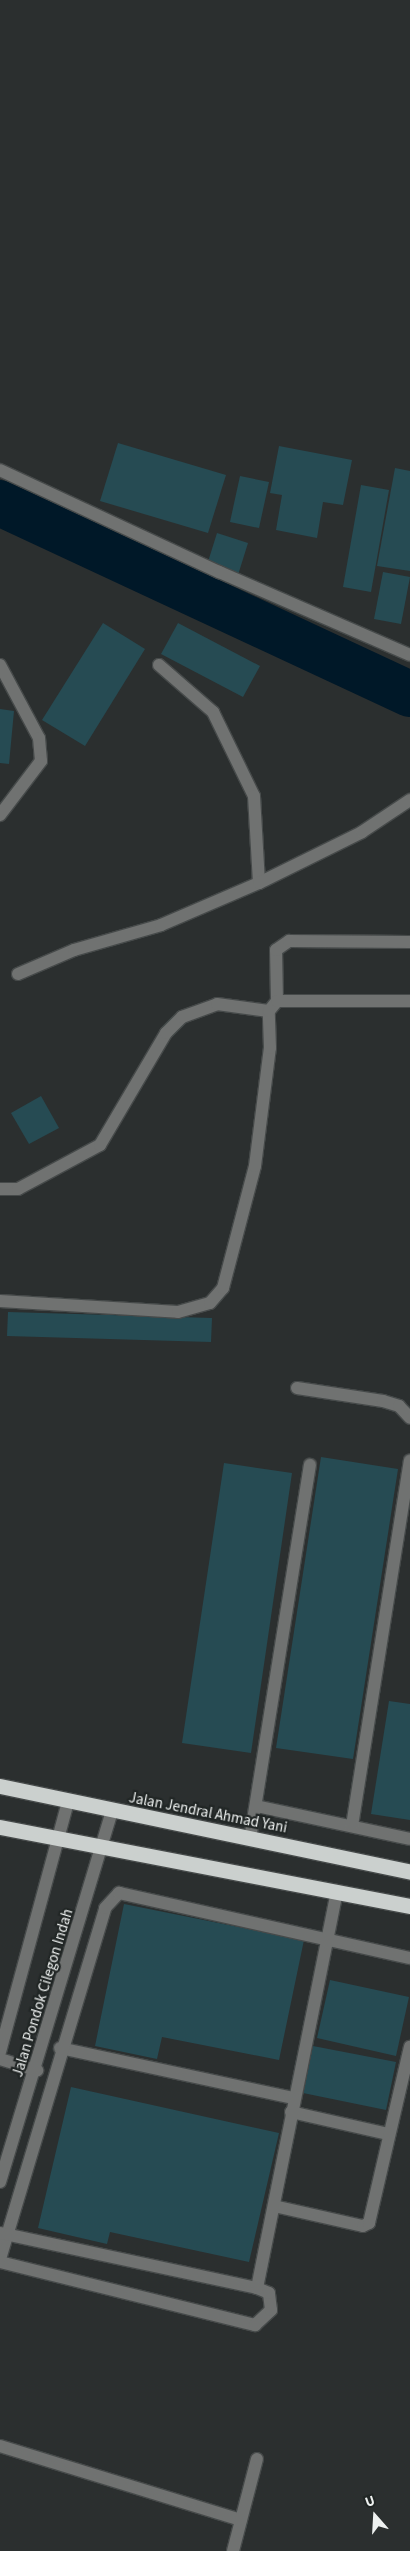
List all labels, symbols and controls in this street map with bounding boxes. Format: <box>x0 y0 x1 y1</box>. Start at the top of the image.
street label: Jalan Jendral Ahmad Yani <box>127 1789 289 1837</box>
street label: Jalan Pondok Cilegon Indah <box>9 1907 77 2079</box>
north arrow <box>350 2491 400 2541</box>
text: U <box>362 2491 378 2513</box>

